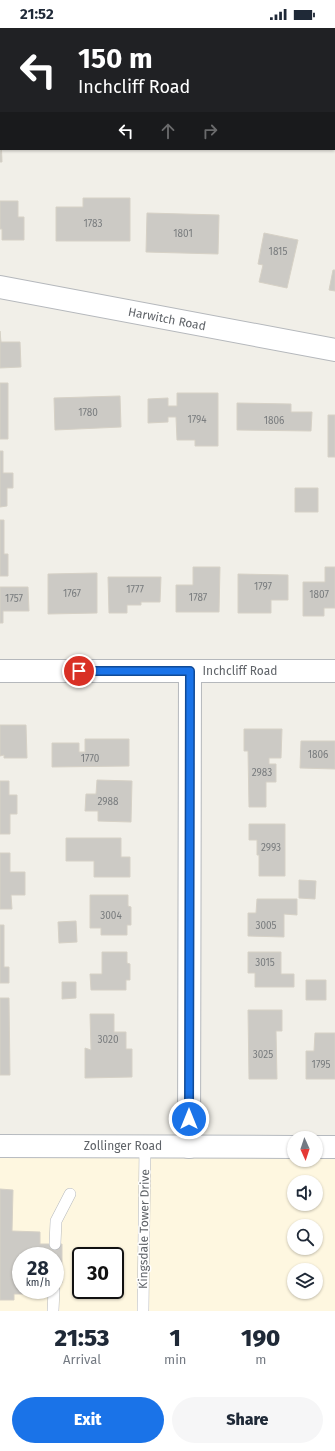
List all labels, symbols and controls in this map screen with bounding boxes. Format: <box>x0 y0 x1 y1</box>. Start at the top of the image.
text: 21:52 <box>20 5 54 23</box>
text: 150 m <box>78 42 153 75</box>
icon: left <box>12 44 64 96</box>
text: Inchcliff Road <box>78 76 190 98</box>
icon: left <box>115 120 137 142</box>
icon: ahead <box>157 120 179 142</box>
icon: right <box>199 120 221 142</box>
house number: 1783 <box>83 218 103 230</box>
house number: 1801 <box>173 228 193 240</box>
house number: 1815 <box>269 246 287 258</box>
street label: Harwitch Road <box>127 305 207 333</box>
house number: 1780 <box>78 407 98 419</box>
house number: 1794 <box>187 414 207 426</box>
house number: 1806 <box>264 415 284 427</box>
house number: 1797 <box>254 581 273 593</box>
house number: 1777 <box>126 584 144 596</box>
house number: 1767 <box>63 588 82 600</box>
house number: 1807 <box>309 589 329 601</box>
house number: 1787 <box>189 592 208 604</box>
house number: 1757 <box>5 593 23 605</box>
pin <box>62 654 96 688</box>
icon: arrive <box>68 660 90 682</box>
street label: Inchcliff Road <box>203 664 277 678</box>
house number: 1806 <box>308 749 328 761</box>
house number: 1770 <box>81 753 100 765</box>
house number: 2983 <box>252 767 272 779</box>
house number: 2988 <box>97 796 119 808</box>
house number: 2993 <box>261 842 281 854</box>
house number: 3004 <box>100 910 122 922</box>
house number: 3005 <box>255 920 277 932</box>
house number: 3015 <box>255 957 275 969</box>
house number: 3020 <box>98 1034 119 1046</box>
house number: 3025 <box>253 1049 273 1061</box>
house number: 1795 <box>312 1059 330 1071</box>
position arrow <box>168 1098 210 1140</box>
north arrow <box>287 1131 323 1167</box>
map controls <box>287 1131 323 1299</box>
street label: Zollinger Road <box>84 1139 162 1153</box>
street label: Kingsdale Tower Drive <box>136 1169 152 1289</box>
button: sound <box>287 1175 323 1211</box>
button: search <box>287 1219 323 1255</box>
speed limit sign: 30 <box>72 1247 124 1299</box>
text: 28 <box>27 1256 49 1280</box>
button: layers <box>287 1263 323 1299</box>
text: km/h <box>26 1277 50 1289</box>
text: 21:53 <box>55 1324 109 1352</box>
text: 1 <box>170 1324 181 1352</box>
text: 190 <box>241 1324 280 1352</box>
text: Arrival <box>63 1352 101 1367</box>
text: min <box>164 1352 186 1367</box>
text: m <box>255 1352 266 1367</box>
button: Exit <box>12 1397 164 1443</box>
button: Share <box>172 1397 323 1443</box>

